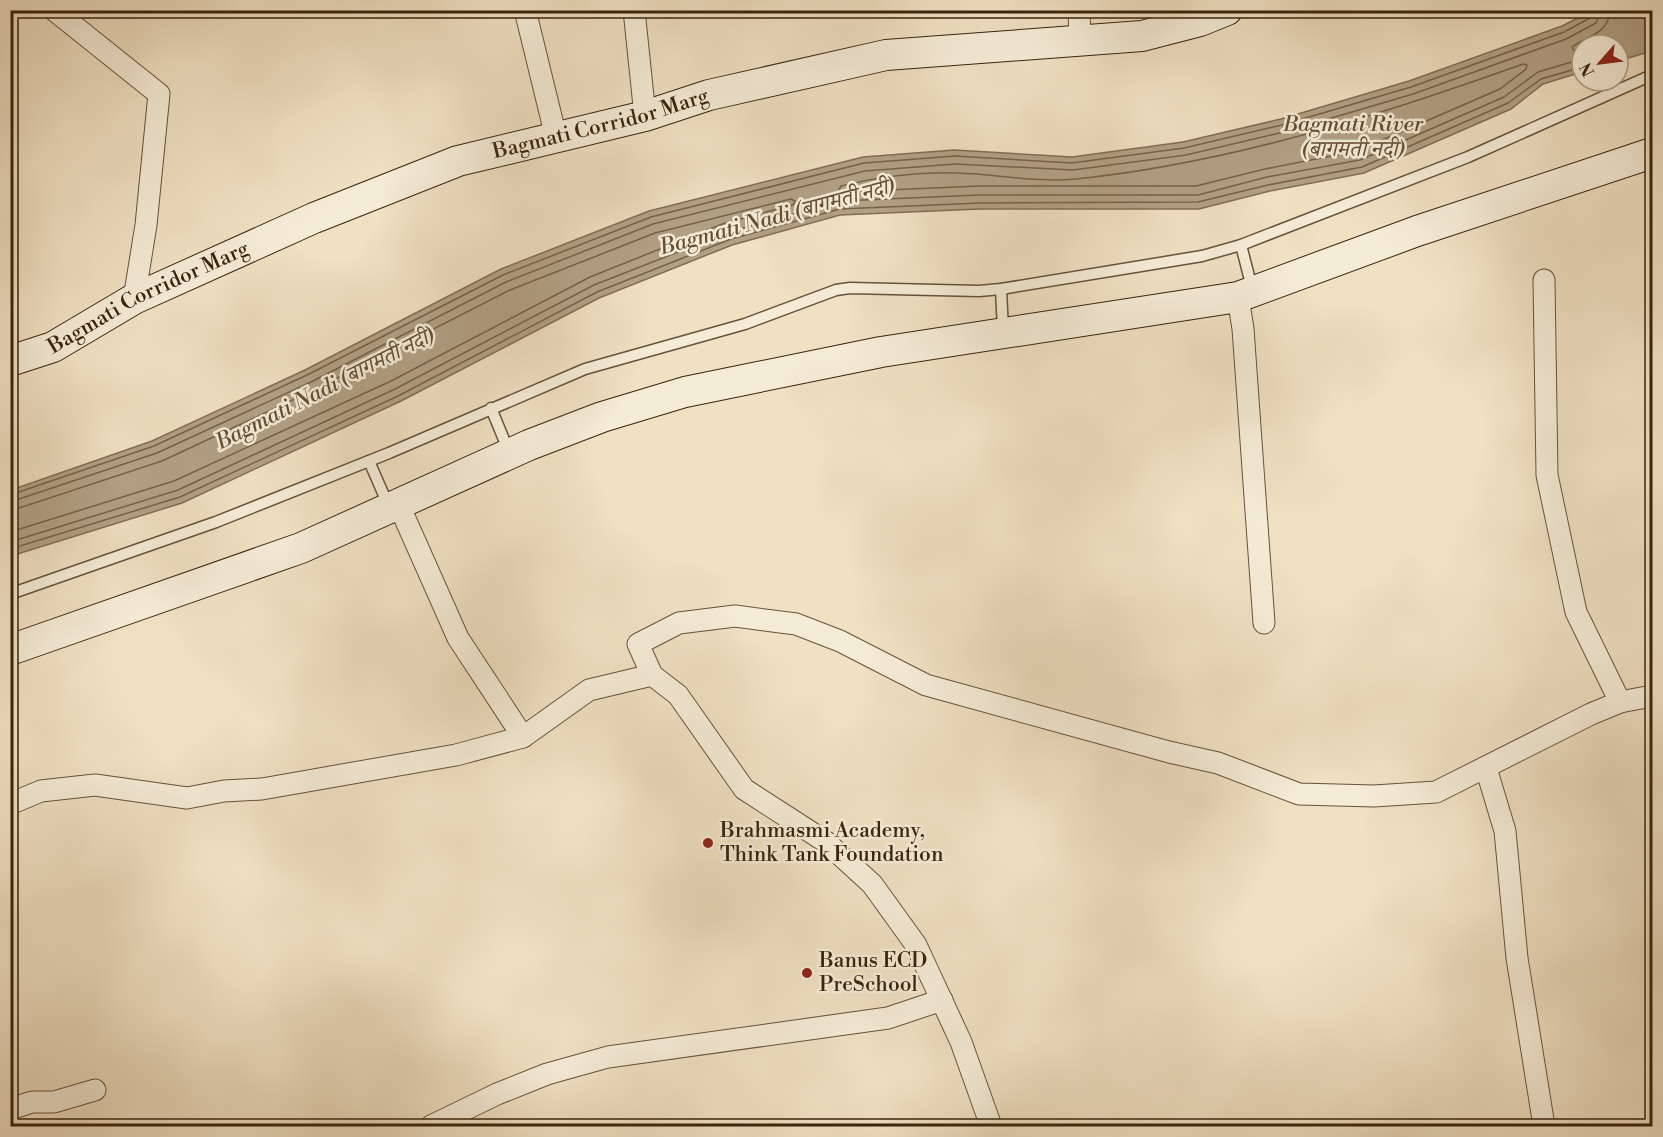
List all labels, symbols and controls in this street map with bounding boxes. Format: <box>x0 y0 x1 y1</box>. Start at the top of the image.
north arrow <box>1570 33 1630 93</box>
text: N <box>1576 59 1599 80</box>
street label: Bagmati Corridor Marg <box>489 83 712 165</box>
water label: Bagmati River (बागमती नदी) <box>1282 111 1424 163</box>
water label: Bagmati Nadi (बागमती नदी) <box>656 172 899 262</box>
street label: Bagmati Corridor Marg <box>43 236 253 360</box>
water label: Bagmati Nadi (बागमती नदी) <box>210 321 440 456</box>
place label: Brahmasmi Academy, Think Tank Foundation <box>719 818 944 868</box>
marker: Brahmasmi Academy, Think Tank Foundation <box>701 836 715 850</box>
place label: Banus ECD PreSchool <box>818 948 927 998</box>
marker: Banus ECD PreSchool <box>800 966 814 980</box>

